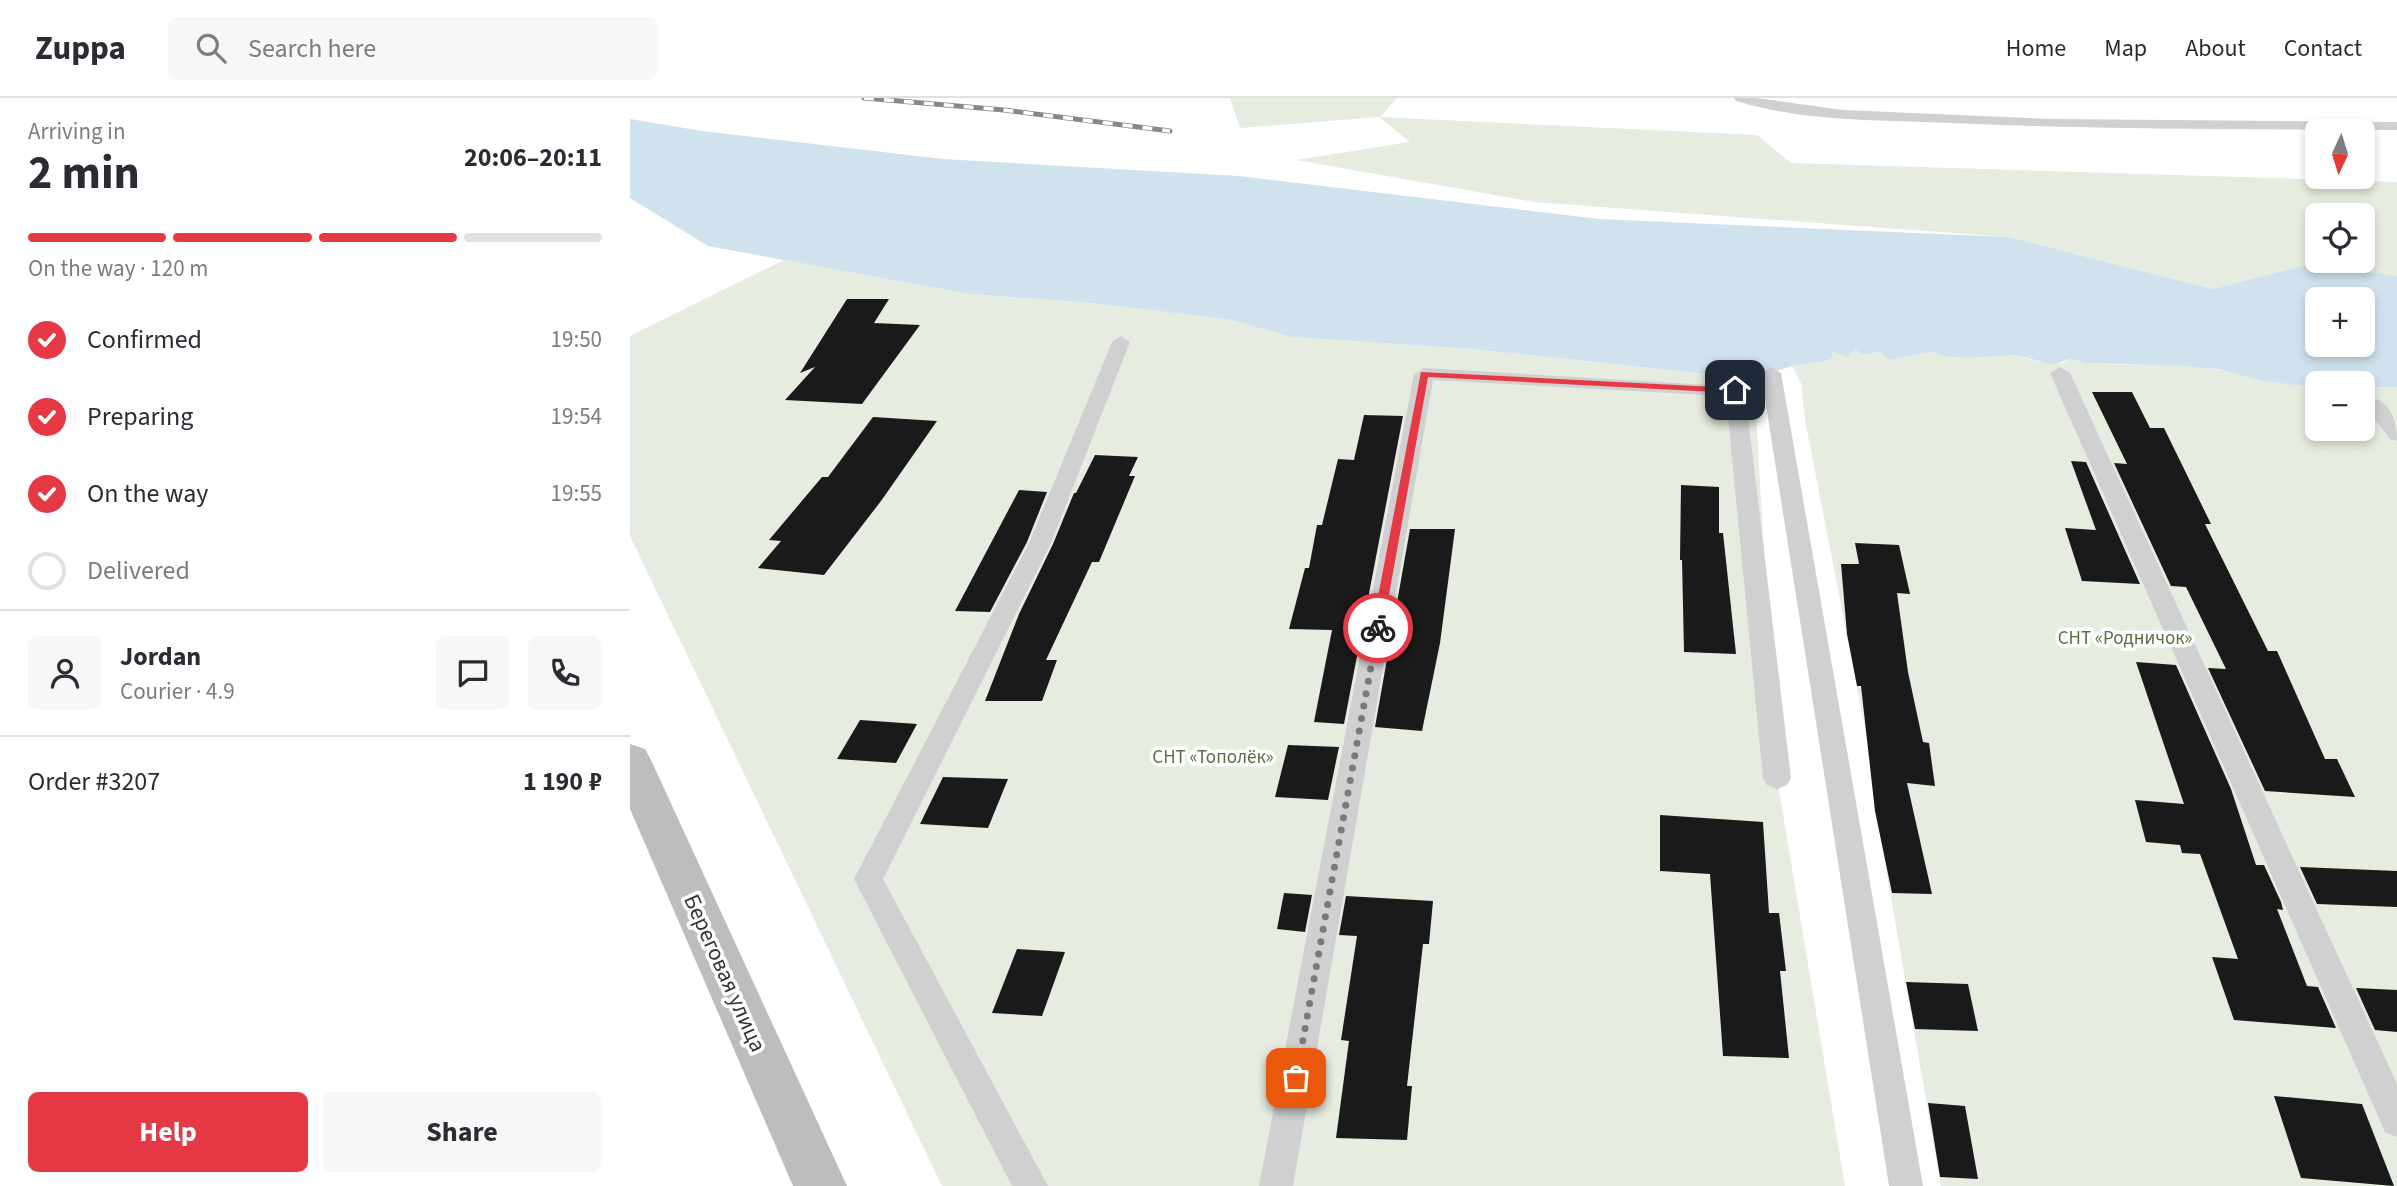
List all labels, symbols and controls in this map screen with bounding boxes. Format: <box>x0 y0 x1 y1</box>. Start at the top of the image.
search box <box>168 17 658 80</box>
text: Zuppa <box>35 25 126 72</box>
icon: search <box>192 29 230 67</box>
text: Search here <box>248 30 376 67</box>
text: Home <box>2006 31 2066 66</box>
text: Map <box>2104 31 2147 66</box>
text: About <box>2185 31 2246 66</box>
text: Contact <box>2284 31 2362 66</box>
text: Arriving in <box>28 115 126 148</box>
north arrow <box>2305 119 2375 189</box>
map controls <box>2305 119 2375 441</box>
text: 20:06–20:11 <box>464 139 602 176</box>
text: 2 min <box>28 141 140 206</box>
button: locate <box>2305 203 2375 273</box>
text: On the way · 120 m <box>28 252 208 285</box>
button: + <box>2305 287 2375 357</box>
icon: check <box>28 321 66 359</box>
text: Confirmed <box>87 321 202 358</box>
text: 19:50 <box>551 323 602 356</box>
pin <box>1705 360 1765 420</box>
icon: home <box>1716 371 1754 409</box>
button: − <box>2305 371 2375 441</box>
icon: check <box>28 398 66 436</box>
text: Preparing <box>87 398 193 435</box>
text: 19:54 <box>551 400 602 433</box>
icon: check <box>28 475 66 513</box>
text: On the way <box>87 475 208 512</box>
text: 19:55 <box>551 477 602 510</box>
text: Delivered <box>87 552 190 589</box>
courier <box>1343 593 1413 663</box>
icon: bike <box>1359 609 1397 647</box>
park label: СНТ «Родничок» <box>2058 625 2192 652</box>
button: person <box>28 636 102 710</box>
button: chat <box>436 636 510 710</box>
button: phone <box>528 636 602 710</box>
text: Jordan <box>120 638 201 675</box>
text: Courier · 4.9 <box>120 675 235 708</box>
park label: СНТ «Тополёк» <box>1152 744 1274 771</box>
text: Order #3207 <box>28 763 160 800</box>
text: 1 190 ₽ <box>523 763 602 800</box>
street label: Береговая улица <box>675 889 775 1057</box>
pin <box>1266 1048 1326 1108</box>
icon: bag <box>1277 1059 1315 1097</box>
button: Help <box>28 1092 308 1172</box>
button: Share <box>322 1092 602 1172</box>

